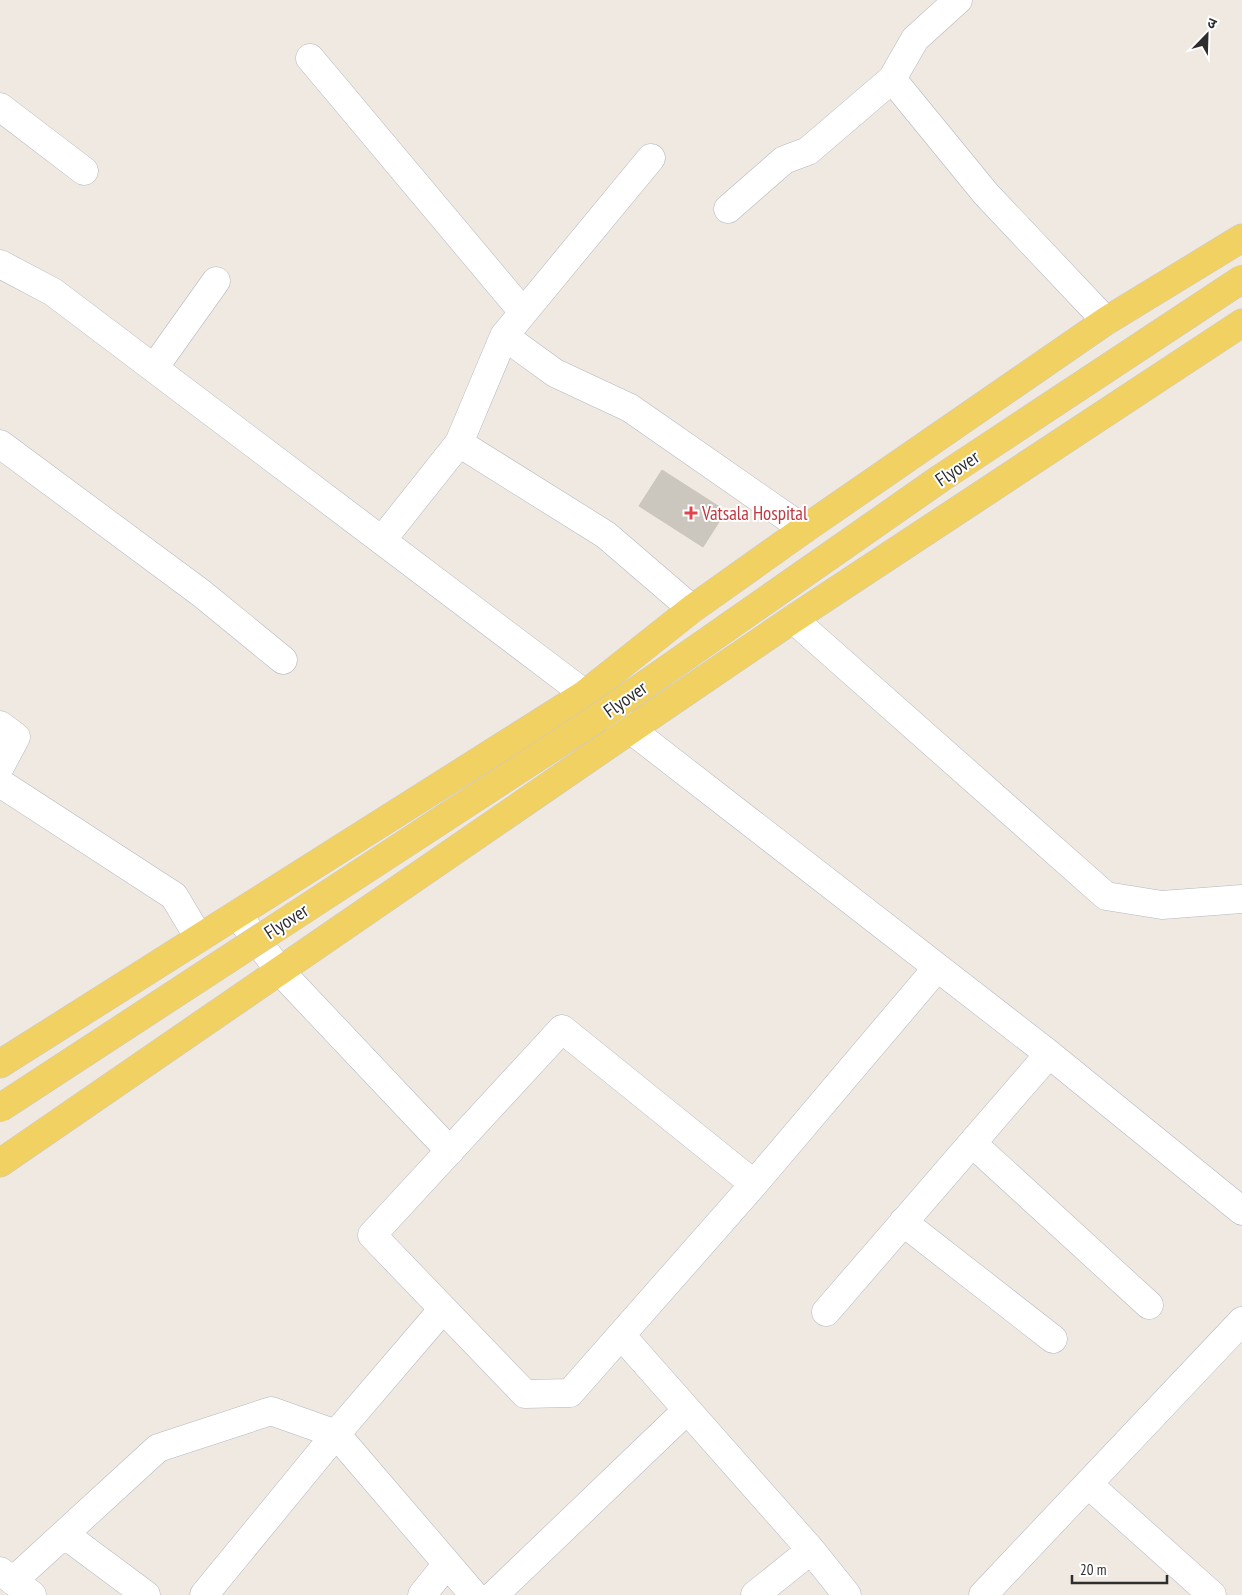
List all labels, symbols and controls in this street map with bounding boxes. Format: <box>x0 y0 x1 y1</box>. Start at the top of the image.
north arrow <box>1182 10 1232 60</box>
text: उ <box>1205 13 1220 33</box>
street label: Flyover <box>930 444 984 491</box>
place label: Vatsala Hospital <box>701 501 808 525</box>
marker: Vatsala Hospital <box>684 506 698 520</box>
street label: Flyover <box>599 675 652 723</box>
street label: Flyover <box>259 897 313 944</box>
scale bar <box>1072 1552 1167 1584</box>
text: 20 m <box>1080 1560 1106 1579</box>

